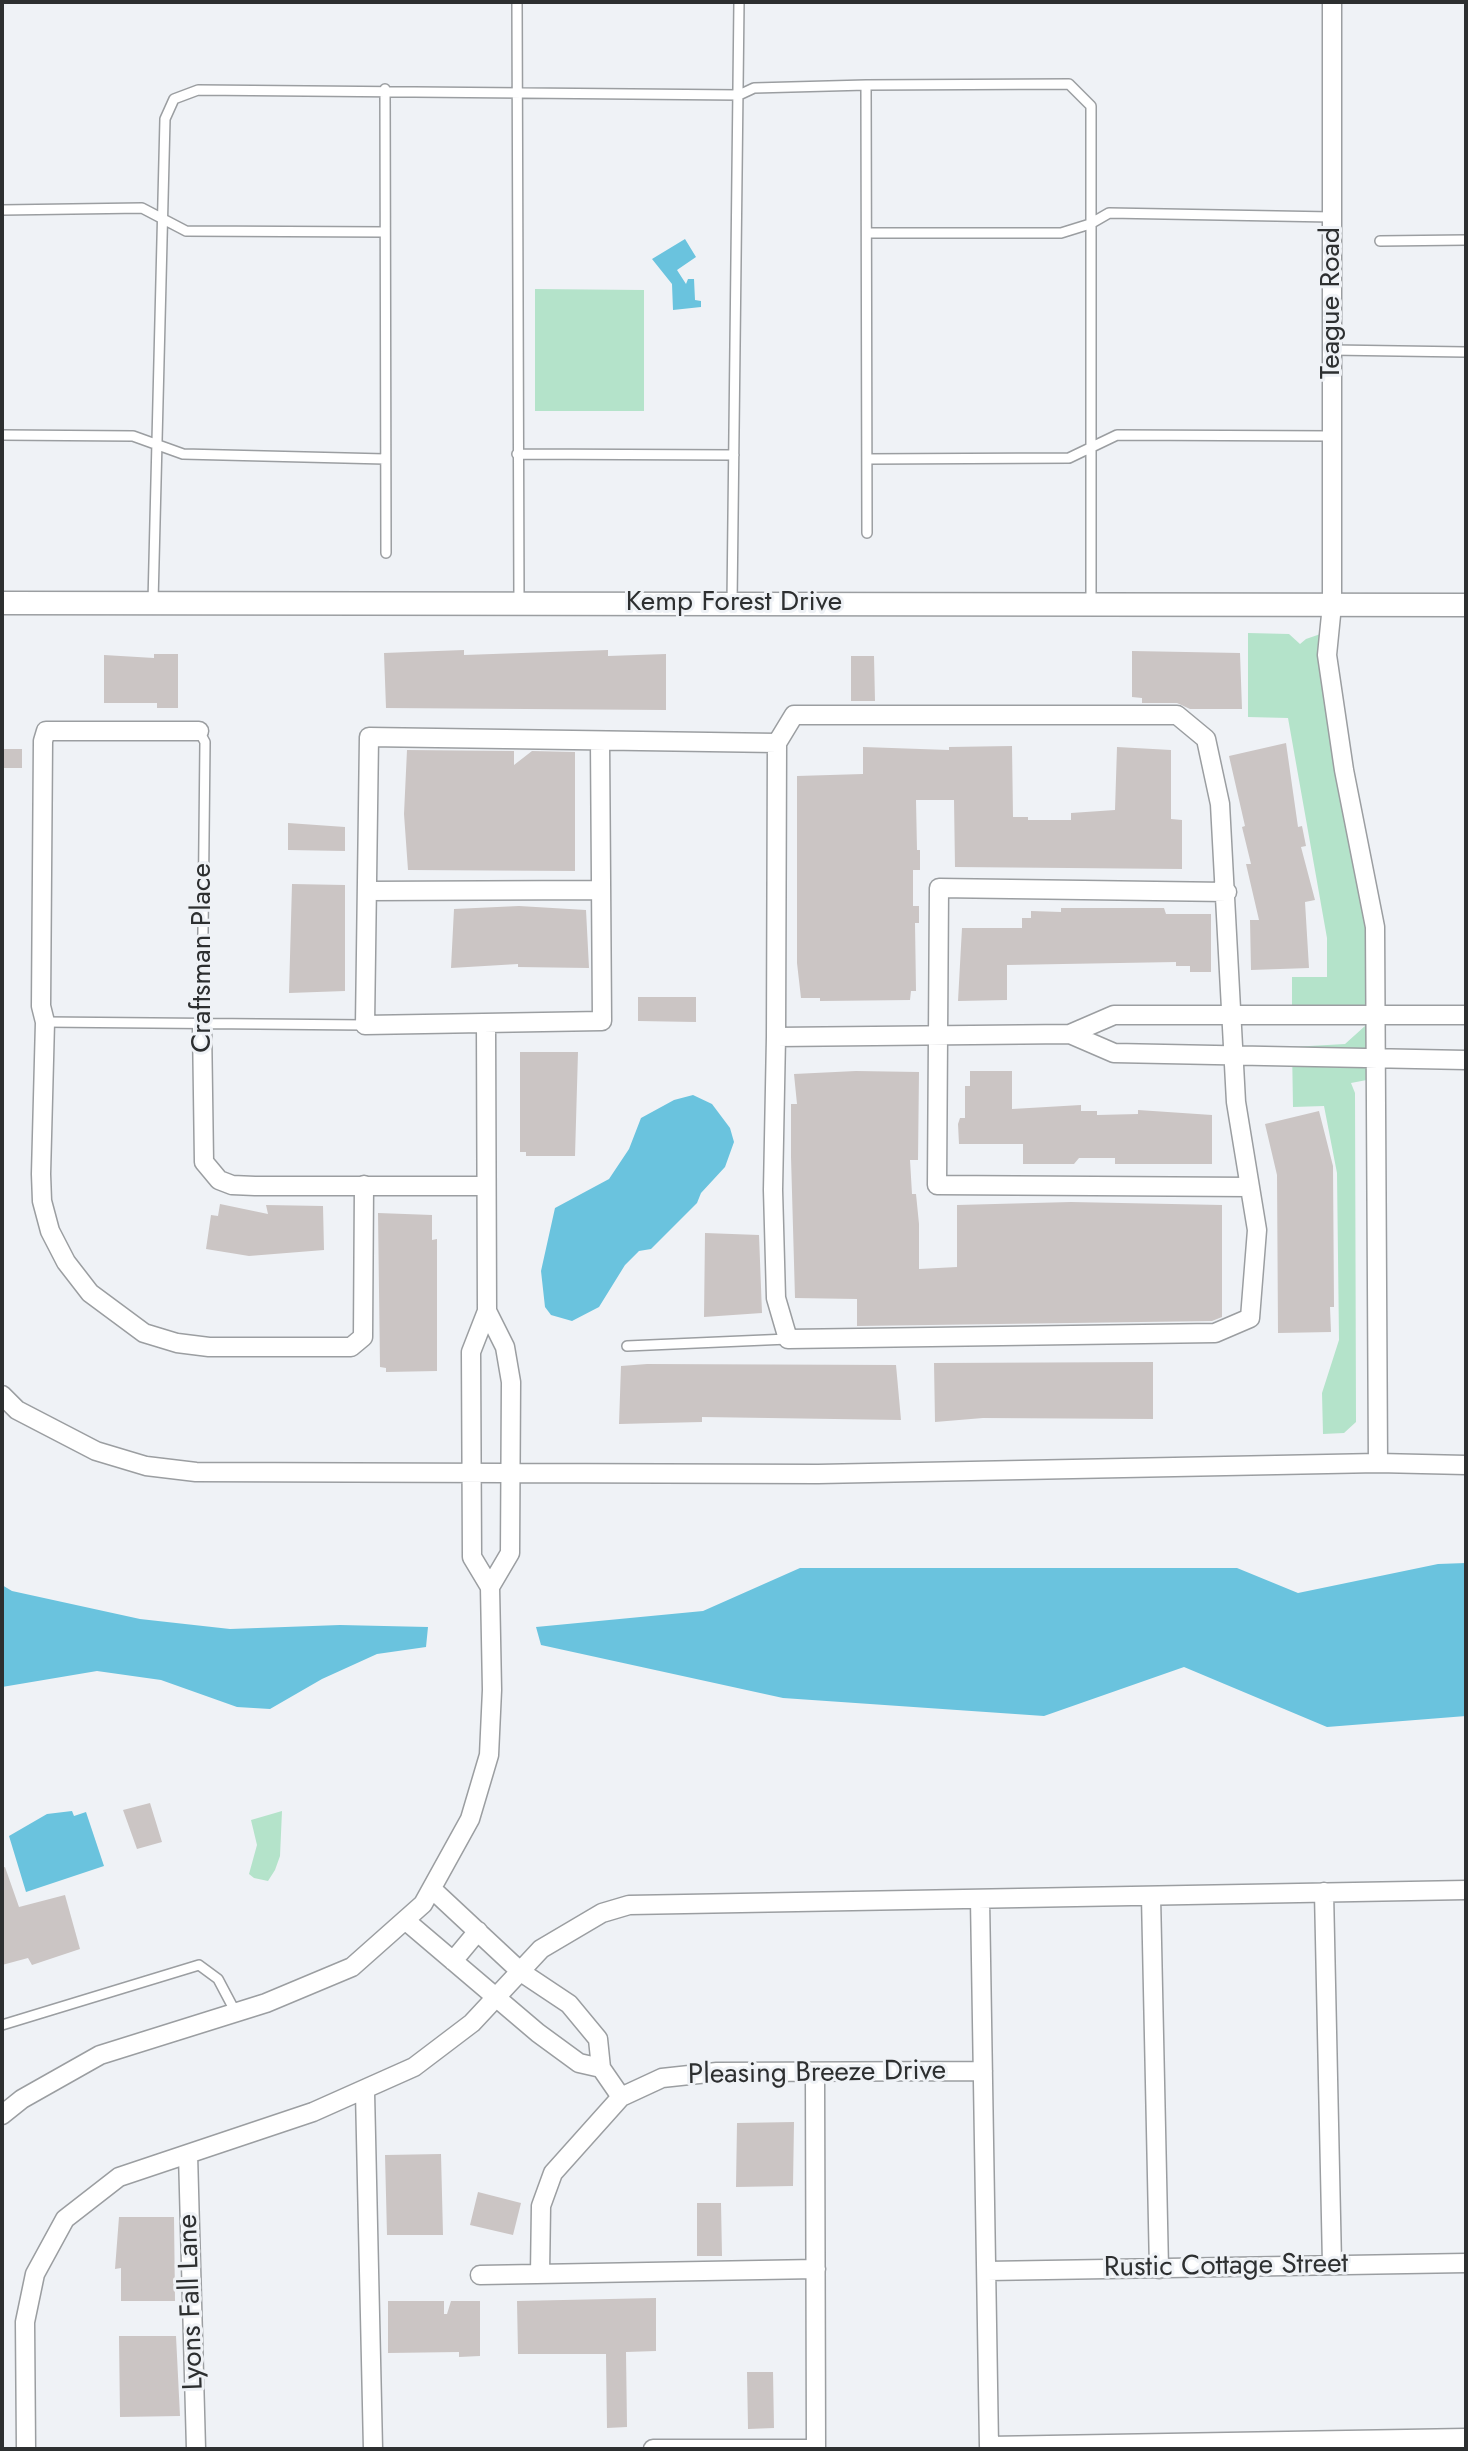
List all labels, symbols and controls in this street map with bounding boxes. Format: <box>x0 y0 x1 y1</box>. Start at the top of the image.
street label: Teague Road <box>1315 227 1349 379</box>
street label: Kemp Forest Drive <box>626 586 842 620</box>
street label: Craftsman Place <box>186 863 220 1053</box>
street label: Pleasing Breeze Drive <box>688 2055 946 2093</box>
street label: Lyons Fall Lane <box>172 2214 212 2390</box>
street label: Rustic Cottage Street <box>1104 2248 1348 2286</box>

